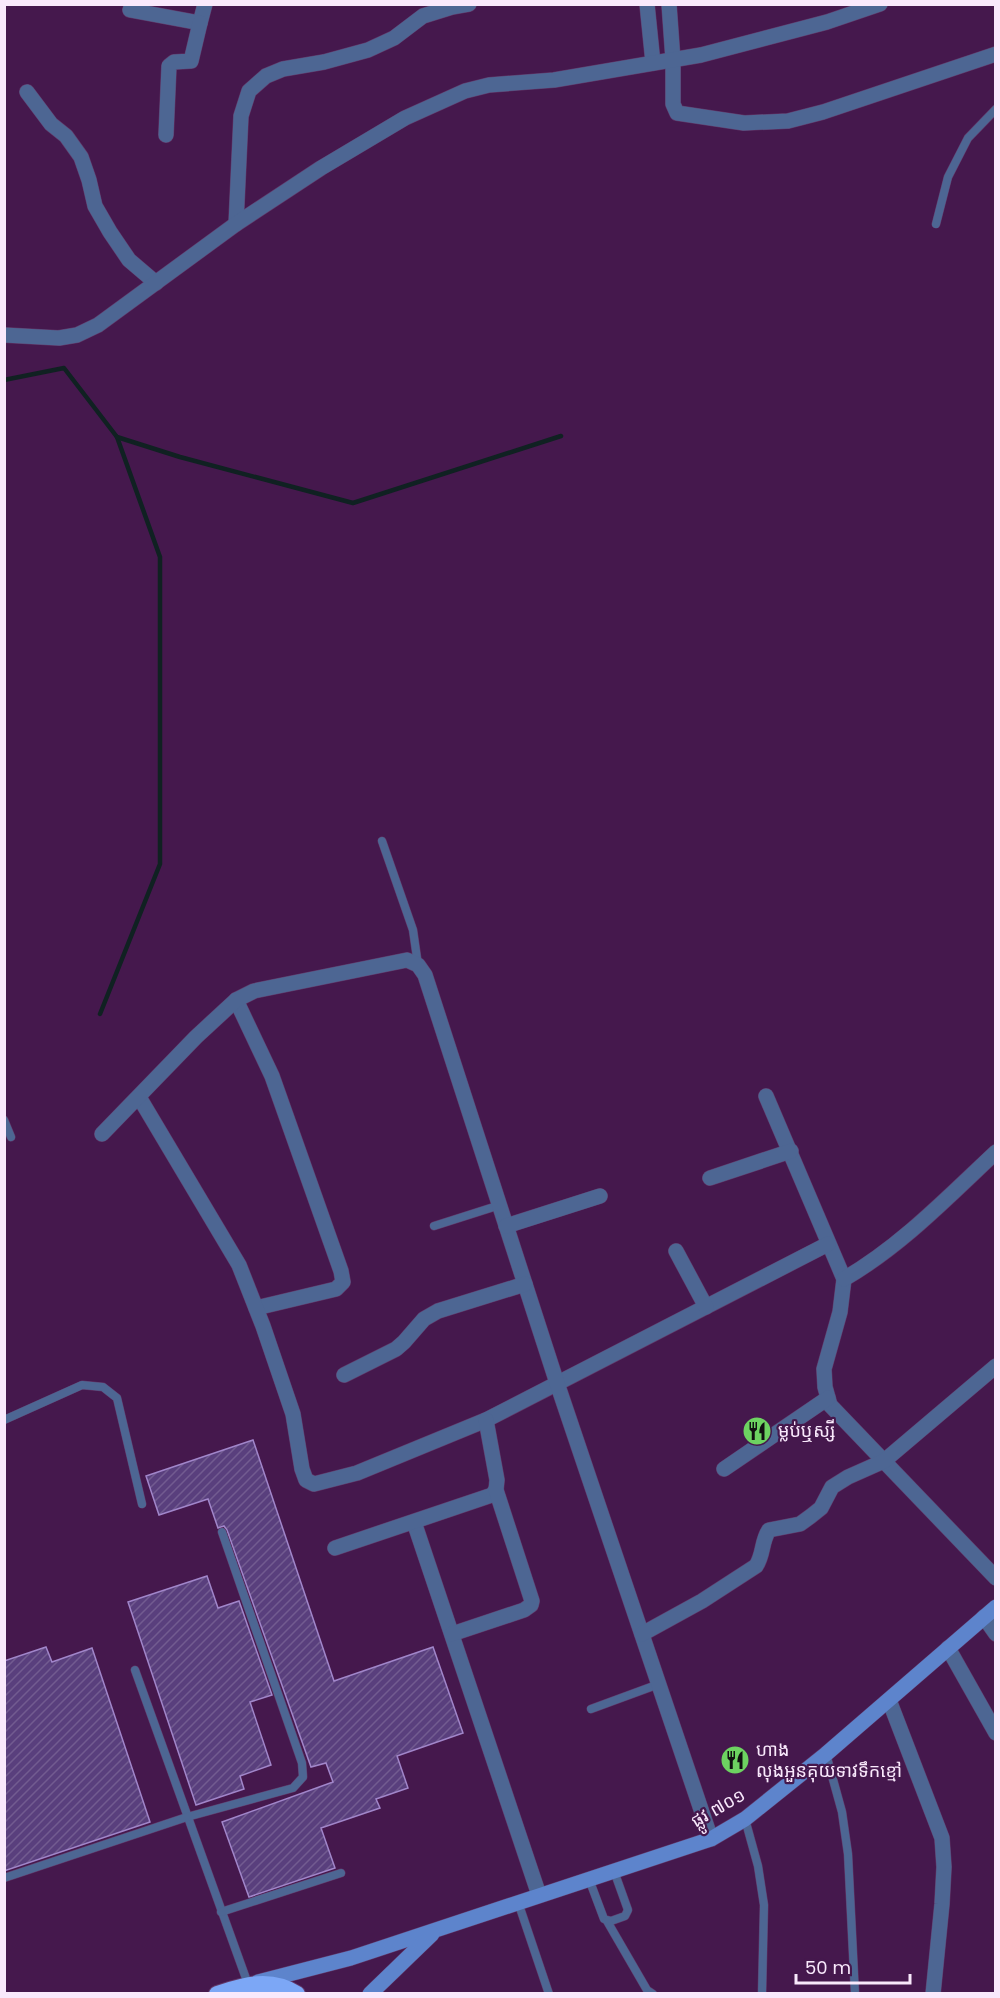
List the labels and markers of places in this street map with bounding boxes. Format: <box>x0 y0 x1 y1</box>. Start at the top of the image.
restaurant icon: ម្លប់ឬស្សី <box>741 1415 773 1447</box>
place label: ម្លប់ឬស្សី <box>778 1418 835 1443</box>
place label: ហាង លុងអួនគុយទាវទឹកខ្មៅ <box>756 1737 902 1783</box>
restaurant icon: ហាង លុងអួនគុយទាវទឹកខ្មៅ <box>719 1744 751 1776</box>

